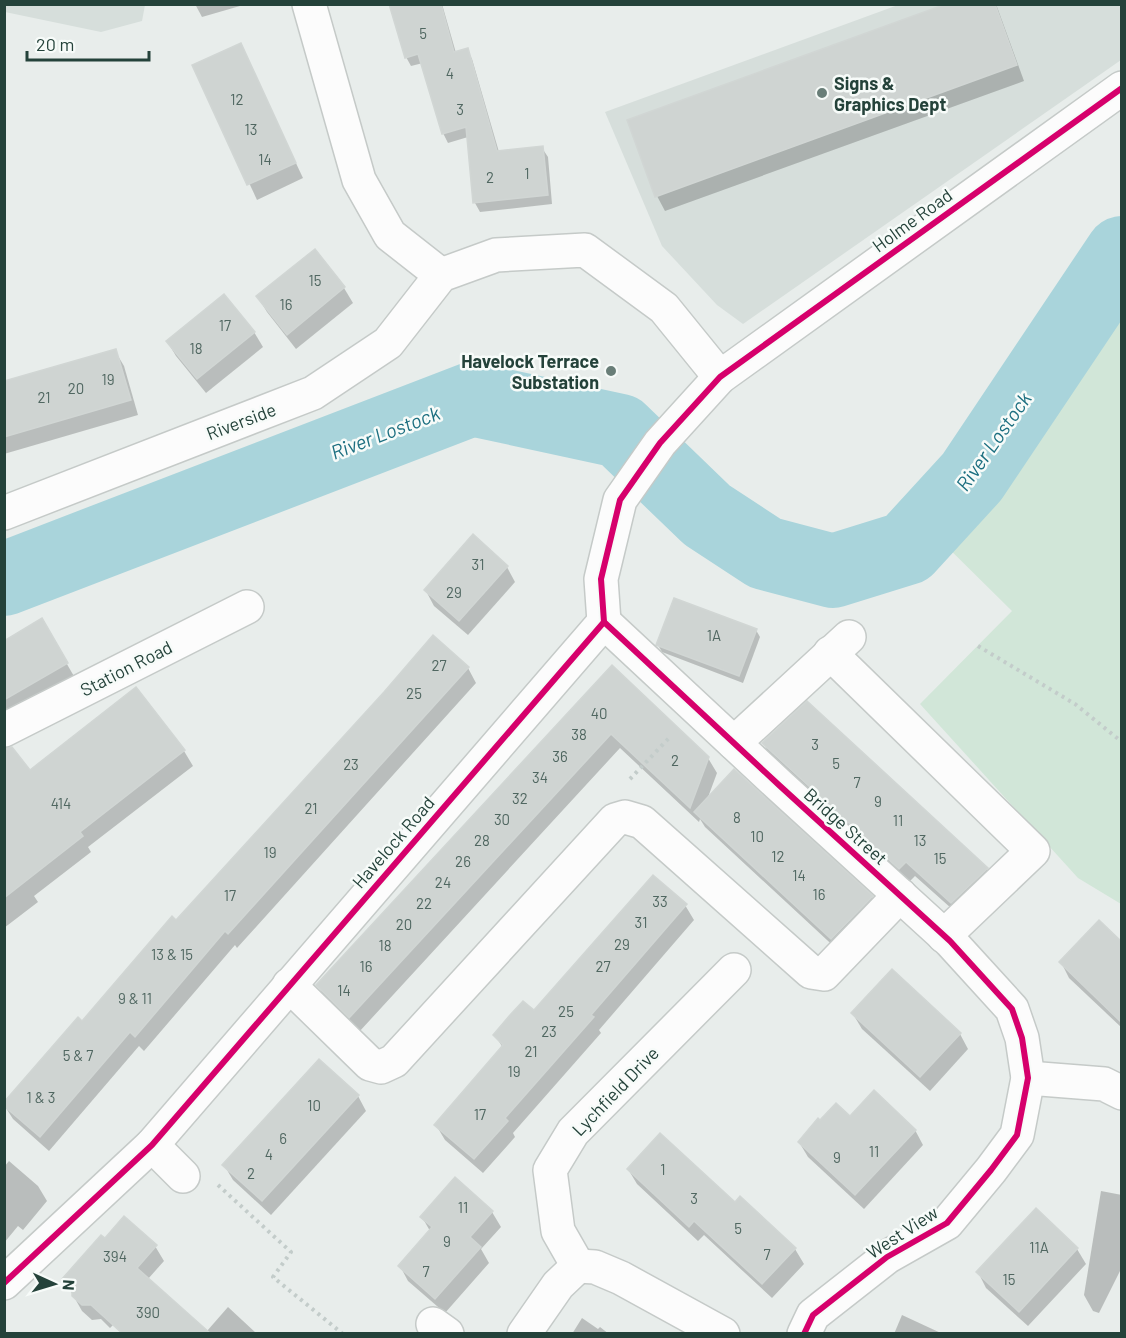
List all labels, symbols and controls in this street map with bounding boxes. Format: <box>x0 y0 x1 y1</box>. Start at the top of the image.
scale bar <box>27 24 148 62</box>
house number: 5 <box>419 24 427 42</box>
text: 20 m <box>36 33 74 55</box>
house number: 4 <box>446 64 454 82</box>
place label: Signs & Graphics Dept <box>834 72 946 115</box>
marker: Signs & Graphics Dept <box>815 86 829 100</box>
house number: 12 <box>230 90 244 108</box>
house number: 3 <box>456 100 464 118</box>
house number: 13 <box>245 120 257 138</box>
house number: 14 <box>258 150 272 168</box>
house number: 1 <box>524 164 530 182</box>
house number: 2 <box>486 168 494 186</box>
street label: Holme Road <box>868 184 956 256</box>
house number: 15 <box>309 271 321 289</box>
house number: 16 <box>280 295 292 313</box>
house number: 17 <box>219 316 231 334</box>
house number: 18 <box>189 339 203 357</box>
place label: Havelock Terrace Substation <box>461 350 599 393</box>
marker: Havelock Terrace Substation <box>604 364 618 378</box>
house number: 19 <box>101 370 115 388</box>
house number: 20 <box>68 379 84 397</box>
water label: River Lostock <box>950 387 1036 495</box>
house number: 21 <box>37 388 51 406</box>
street label: Riverside <box>203 398 279 444</box>
water label: River Lostock <box>327 400 443 464</box>
house number: 31 <box>472 555 484 573</box>
house number: 29 <box>446 583 462 601</box>
house number: 1A <box>707 626 721 644</box>
street label: Station Road <box>76 635 176 701</box>
house number: 27 <box>431 656 447 674</box>
house number: 25 <box>406 684 422 702</box>
house number: 40 <box>591 704 607 722</box>
house number: 38 <box>571 725 587 743</box>
house number: 3 <box>811 735 819 753</box>
house number: 36 <box>552 747 568 765</box>
house number: 2 <box>671 751 679 769</box>
house number: 5 <box>832 754 840 772</box>
house number: 23 <box>343 755 359 773</box>
house number: 34 <box>532 768 548 786</box>
house number: 7 <box>853 773 861 791</box>
street label: Bridge Street <box>800 783 892 869</box>
house number: 32 <box>512 789 528 807</box>
street label: Havelock Road <box>347 792 439 892</box>
house number: 9 <box>874 792 882 810</box>
house number: 414 <box>51 794 71 812</box>
house number: 21 <box>304 799 318 817</box>
house number: 8 <box>733 808 741 826</box>
house number: 30 <box>494 810 510 828</box>
house number: 11 <box>893 811 903 829</box>
house number: 10 <box>750 827 764 845</box>
house number: 28 <box>474 831 490 849</box>
house number: 13 <box>914 831 926 849</box>
house number: 19 <box>263 843 277 861</box>
house number: 12 <box>771 847 785 865</box>
house number: 15 <box>934 849 946 867</box>
house number: 26 <box>455 852 471 870</box>
house number: 14 <box>792 866 806 884</box>
house number: 24 <box>435 873 451 891</box>
house number: 16 <box>813 885 825 903</box>
house number: 17 <box>224 886 236 904</box>
house number: 33 <box>652 892 668 910</box>
house number: 22 <box>416 894 432 912</box>
house number: 31 <box>635 913 647 931</box>
house number: 20 <box>396 915 412 933</box>
house number: 29 <box>614 935 630 953</box>
house number: 18 <box>378 936 392 954</box>
house number: 13 & 15 <box>151 945 193 963</box>
house number: 16 <box>360 957 372 975</box>
house number: 27 <box>595 957 611 975</box>
house number: 14 <box>337 981 351 999</box>
house number: 9 & 11 <box>118 989 152 1007</box>
house number: 25 <box>558 1002 574 1020</box>
house number: 23 <box>541 1022 557 1040</box>
house number: 21 <box>524 1042 538 1060</box>
street label: Lychfield Drive <box>567 1042 663 1140</box>
house number: 5 & 7 <box>63 1046 93 1064</box>
house number: 19 <box>507 1062 521 1080</box>
house number: 1 & 3 <box>27 1088 55 1106</box>
house number: 10 <box>307 1096 321 1114</box>
house number: 17 <box>474 1105 486 1123</box>
house number: 6 <box>279 1129 287 1147</box>
house number: 11 <box>869 1142 879 1160</box>
house number: 4 <box>265 1145 273 1163</box>
house number: 9 <box>833 1148 841 1166</box>
house number: 1 <box>660 1160 666 1178</box>
house number: 2 <box>247 1164 255 1182</box>
house number: 3 <box>690 1189 698 1207</box>
house number: 11 <box>458 1198 468 1216</box>
street label: West View <box>862 1201 942 1263</box>
house number: 5 <box>734 1219 742 1237</box>
house number: 9 <box>443 1232 451 1250</box>
house number: 11A <box>1029 1238 1049 1256</box>
house number: 7 <box>763 1245 771 1263</box>
house number: 394 <box>103 1247 127 1265</box>
north arrow <box>24 1254 84 1314</box>
house number: 7 <box>422 1262 430 1280</box>
house number: 15 <box>1003 1270 1015 1288</box>
text: N <box>60 1279 79 1291</box>
house number: 390 <box>136 1303 160 1321</box>

